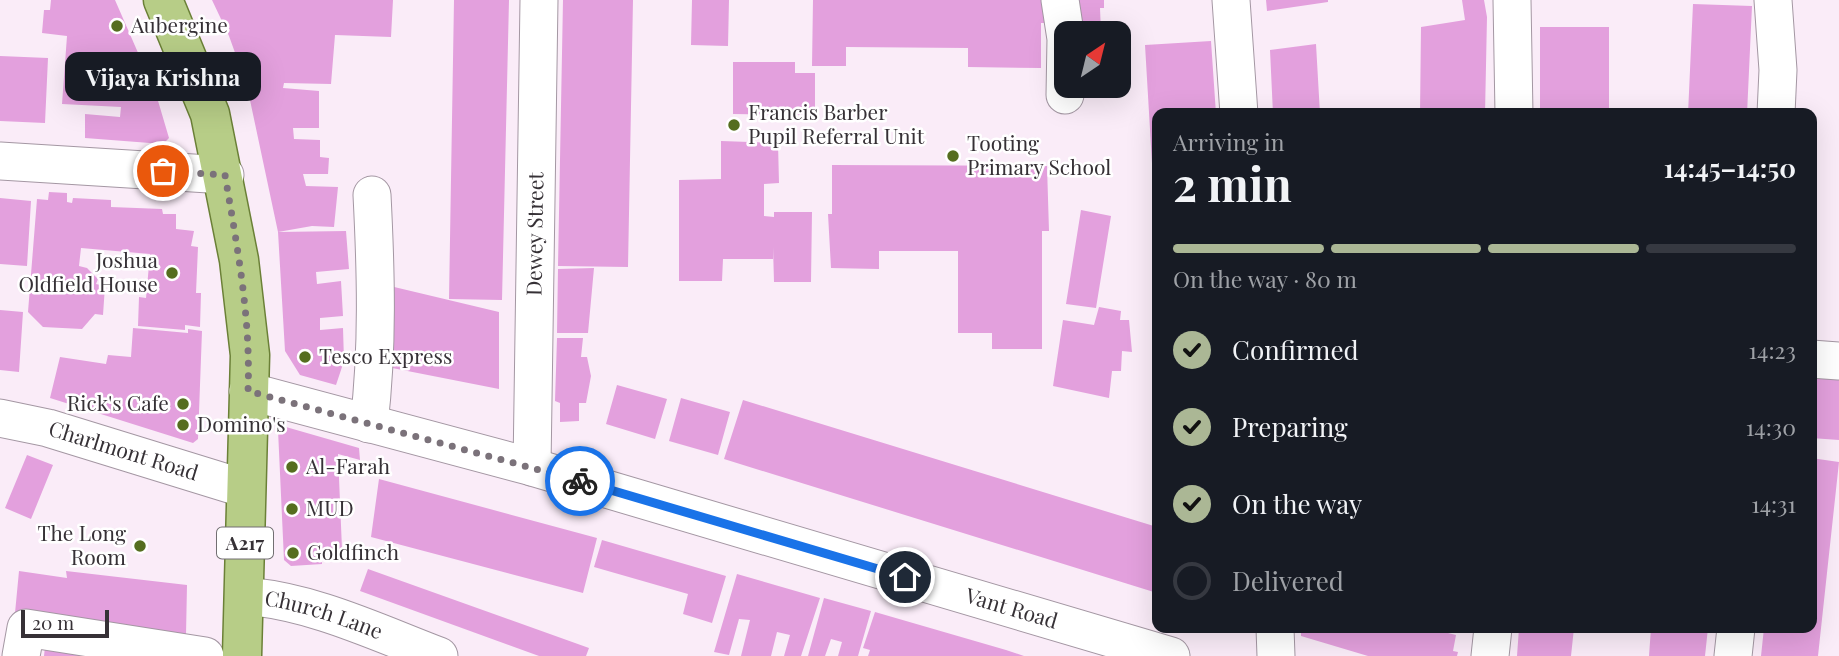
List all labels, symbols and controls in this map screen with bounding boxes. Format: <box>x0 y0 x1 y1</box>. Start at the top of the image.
place label: Aubergine <box>130 10 228 38</box>
marker: Aubergine <box>109 18 125 34</box>
north arrow <box>1054 21 1130 98</box>
map controls <box>1054 21 1131 98</box>
callout: Vijaya Krishna <box>65 52 261 101</box>
text: Vijaya Krishna <box>86 61 240 92</box>
place label: Francis Barber Pupil Referral Unit <box>748 97 925 149</box>
marker: Francis Barber Pupil Referral Unit <box>726 117 742 133</box>
text: Arriving in <box>1173 126 1285 157</box>
place label: Tooting Primary School <box>967 128 1111 180</box>
pin <box>133 141 193 201</box>
marker: Tooting Primary School <box>945 148 961 164</box>
text: 14:45–14:50 <box>1664 150 1796 185</box>
icon: bag <box>144 152 182 190</box>
text: 2 min <box>1173 152 1292 214</box>
street label: Dewey Street <box>519 171 548 296</box>
place label: Joshua Oldfield House <box>19 245 159 297</box>
text: On the way · 80 m <box>1173 263 1357 294</box>
marker: Joshua Oldfield House <box>164 265 180 281</box>
icon: check <box>1173 331 1211 369</box>
text: Confirmed <box>1232 332 1359 367</box>
text: 14:23 <box>1749 334 1796 365</box>
place label: Tesco Express <box>319 341 452 369</box>
marker: Tesco Express <box>297 349 313 365</box>
place label: Rick's Cafe <box>67 388 169 416</box>
marker: Rick's Cafe <box>175 396 191 412</box>
icon: check <box>1173 408 1211 446</box>
place label: Domino's <box>197 409 286 437</box>
text: Preparing <box>1232 409 1348 444</box>
text: 14:30 <box>1746 411 1796 442</box>
street label: Charlmont Road <box>46 413 202 486</box>
marker: Domino's <box>175 417 191 433</box>
courier <box>545 446 615 516</box>
place label: Al-Farah <box>305 451 391 479</box>
marker: Al-Farah <box>284 459 300 475</box>
icon: bike <box>561 462 599 500</box>
icon: check <box>1173 485 1211 523</box>
text: On the way <box>1232 486 1362 521</box>
text: 14:31 <box>1751 488 1796 519</box>
place label: MUD <box>306 493 354 521</box>
marker: MUD <box>284 501 300 517</box>
place label: The Long Room <box>38 518 126 570</box>
road number: A217 <box>217 528 273 558</box>
place label: Goldfinch <box>307 537 400 565</box>
marker: The Long Room <box>132 538 148 554</box>
marker: Goldfinch <box>285 545 301 561</box>
pin <box>875 547 935 607</box>
icon: home <box>886 558 924 596</box>
text: Delivered <box>1232 563 1344 598</box>
street label: Vant Road <box>962 580 1062 634</box>
street label: Church Lane <box>263 583 387 644</box>
scale bar <box>21 607 108 639</box>
text: 20 m <box>32 609 74 635</box>

